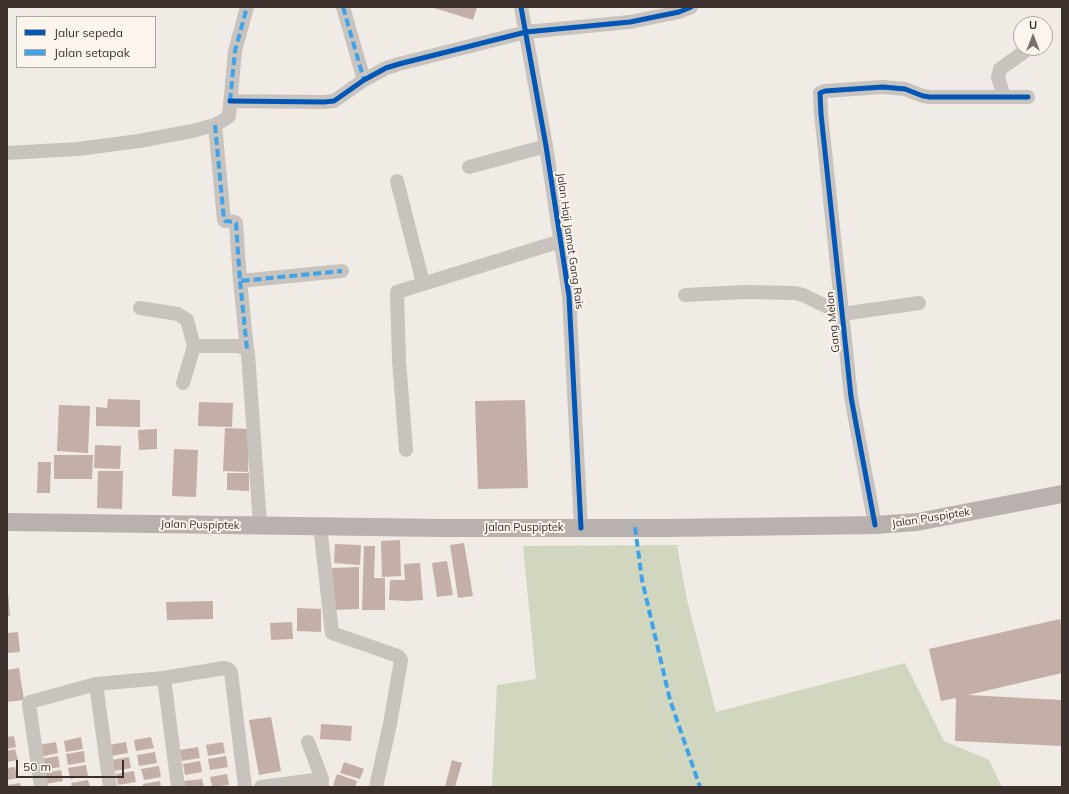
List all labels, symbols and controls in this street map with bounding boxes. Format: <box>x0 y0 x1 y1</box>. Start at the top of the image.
legend <box>16 16 156 68</box>
north arrow <box>1013 16 1053 56</box>
text: U <box>1029 18 1037 32</box>
text: Jalur sepeda <box>54 25 123 40</box>
text: Jalan setapak <box>54 45 130 60</box>
street label: Jalan Haji Jamat Gang Rais <box>554 172 586 310</box>
street label: Gang Melon <box>823 291 843 353</box>
street label: Jalan Puspiptek <box>891 505 971 531</box>
street label: Jalan Puspiptek <box>160 518 240 532</box>
street label: Jalan Puspiptek <box>485 521 563 535</box>
scale bar <box>18 752 126 778</box>
text: 50 m <box>23 759 51 774</box>

